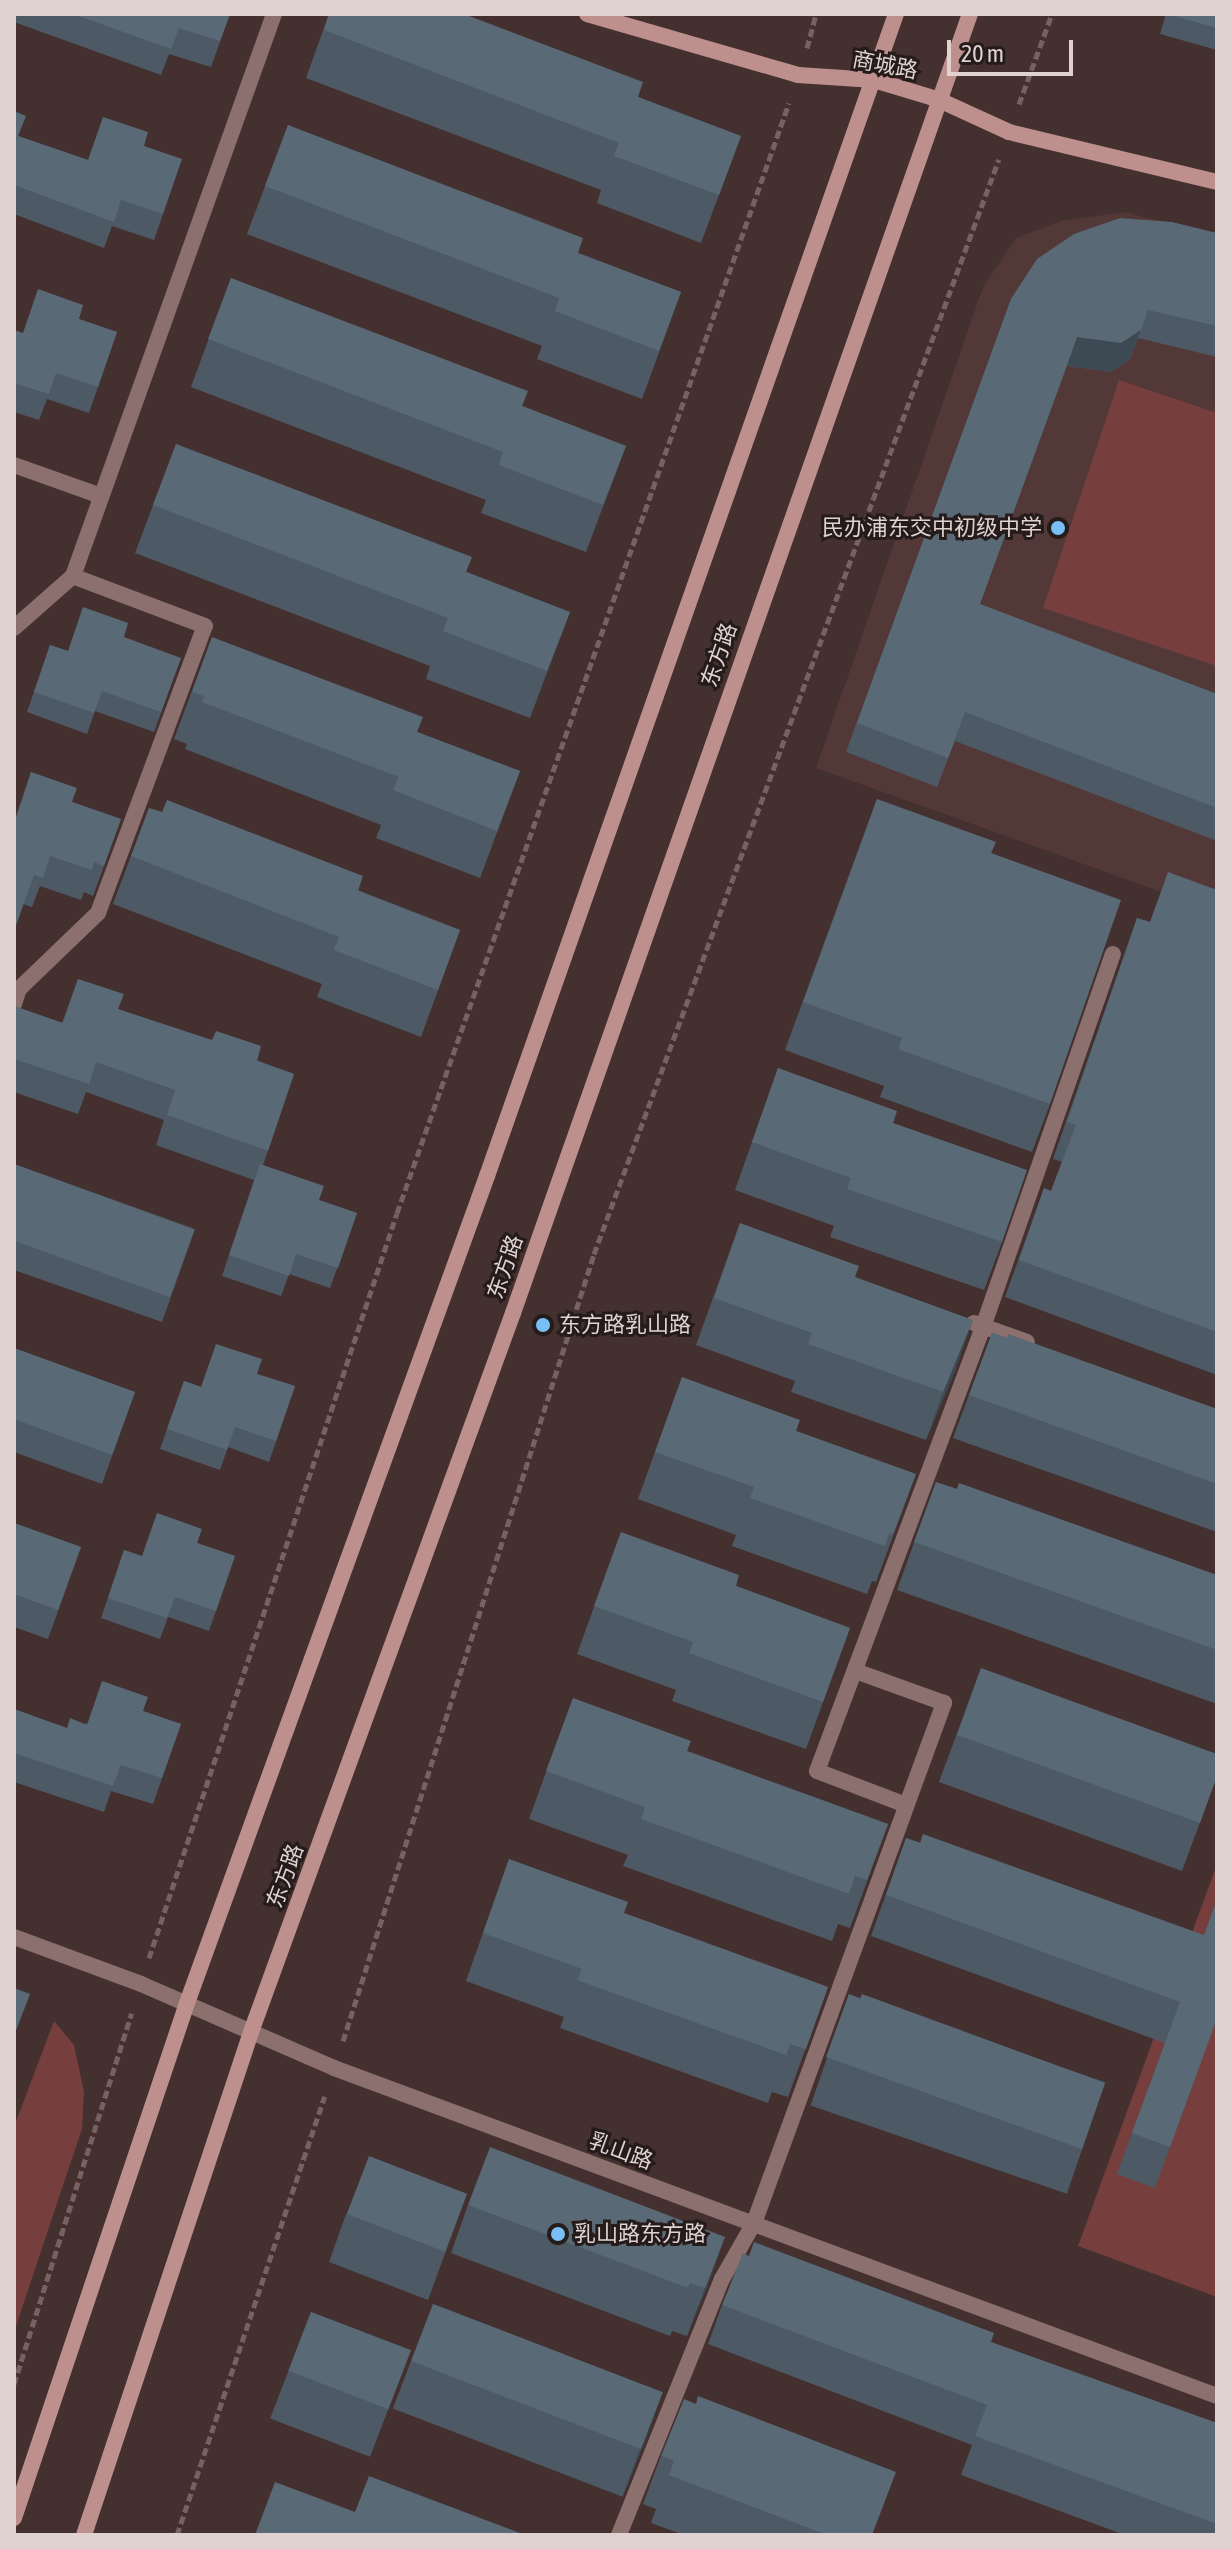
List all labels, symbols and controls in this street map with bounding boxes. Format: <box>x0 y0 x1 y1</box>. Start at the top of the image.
scale bar <box>951 24 1077 74</box>
text: 20 m <box>961 40 1004 67</box>
street label: 商城路 <box>850 46 920 84</box>
place label: 民办浦东交中初级中学 <box>822 515 1042 541</box>
marker: 民办浦东交中初级中学 <box>1049 519 1067 537</box>
street label: 东方路 <box>696 620 742 690</box>
street label: 东方路 <box>482 1232 528 1302</box>
place label: 东方路乳山路 <box>559 1312 691 1338</box>
marker: 东方路乳山路 <box>534 1316 552 1334</box>
street label: 东方路 <box>261 1840 309 1912</box>
street label: 乳山路 <box>585 2127 657 2175</box>
place label: 乳山路东方路 <box>574 2221 706 2247</box>
marker: 乳山路东方路 <box>549 2225 567 2243</box>

